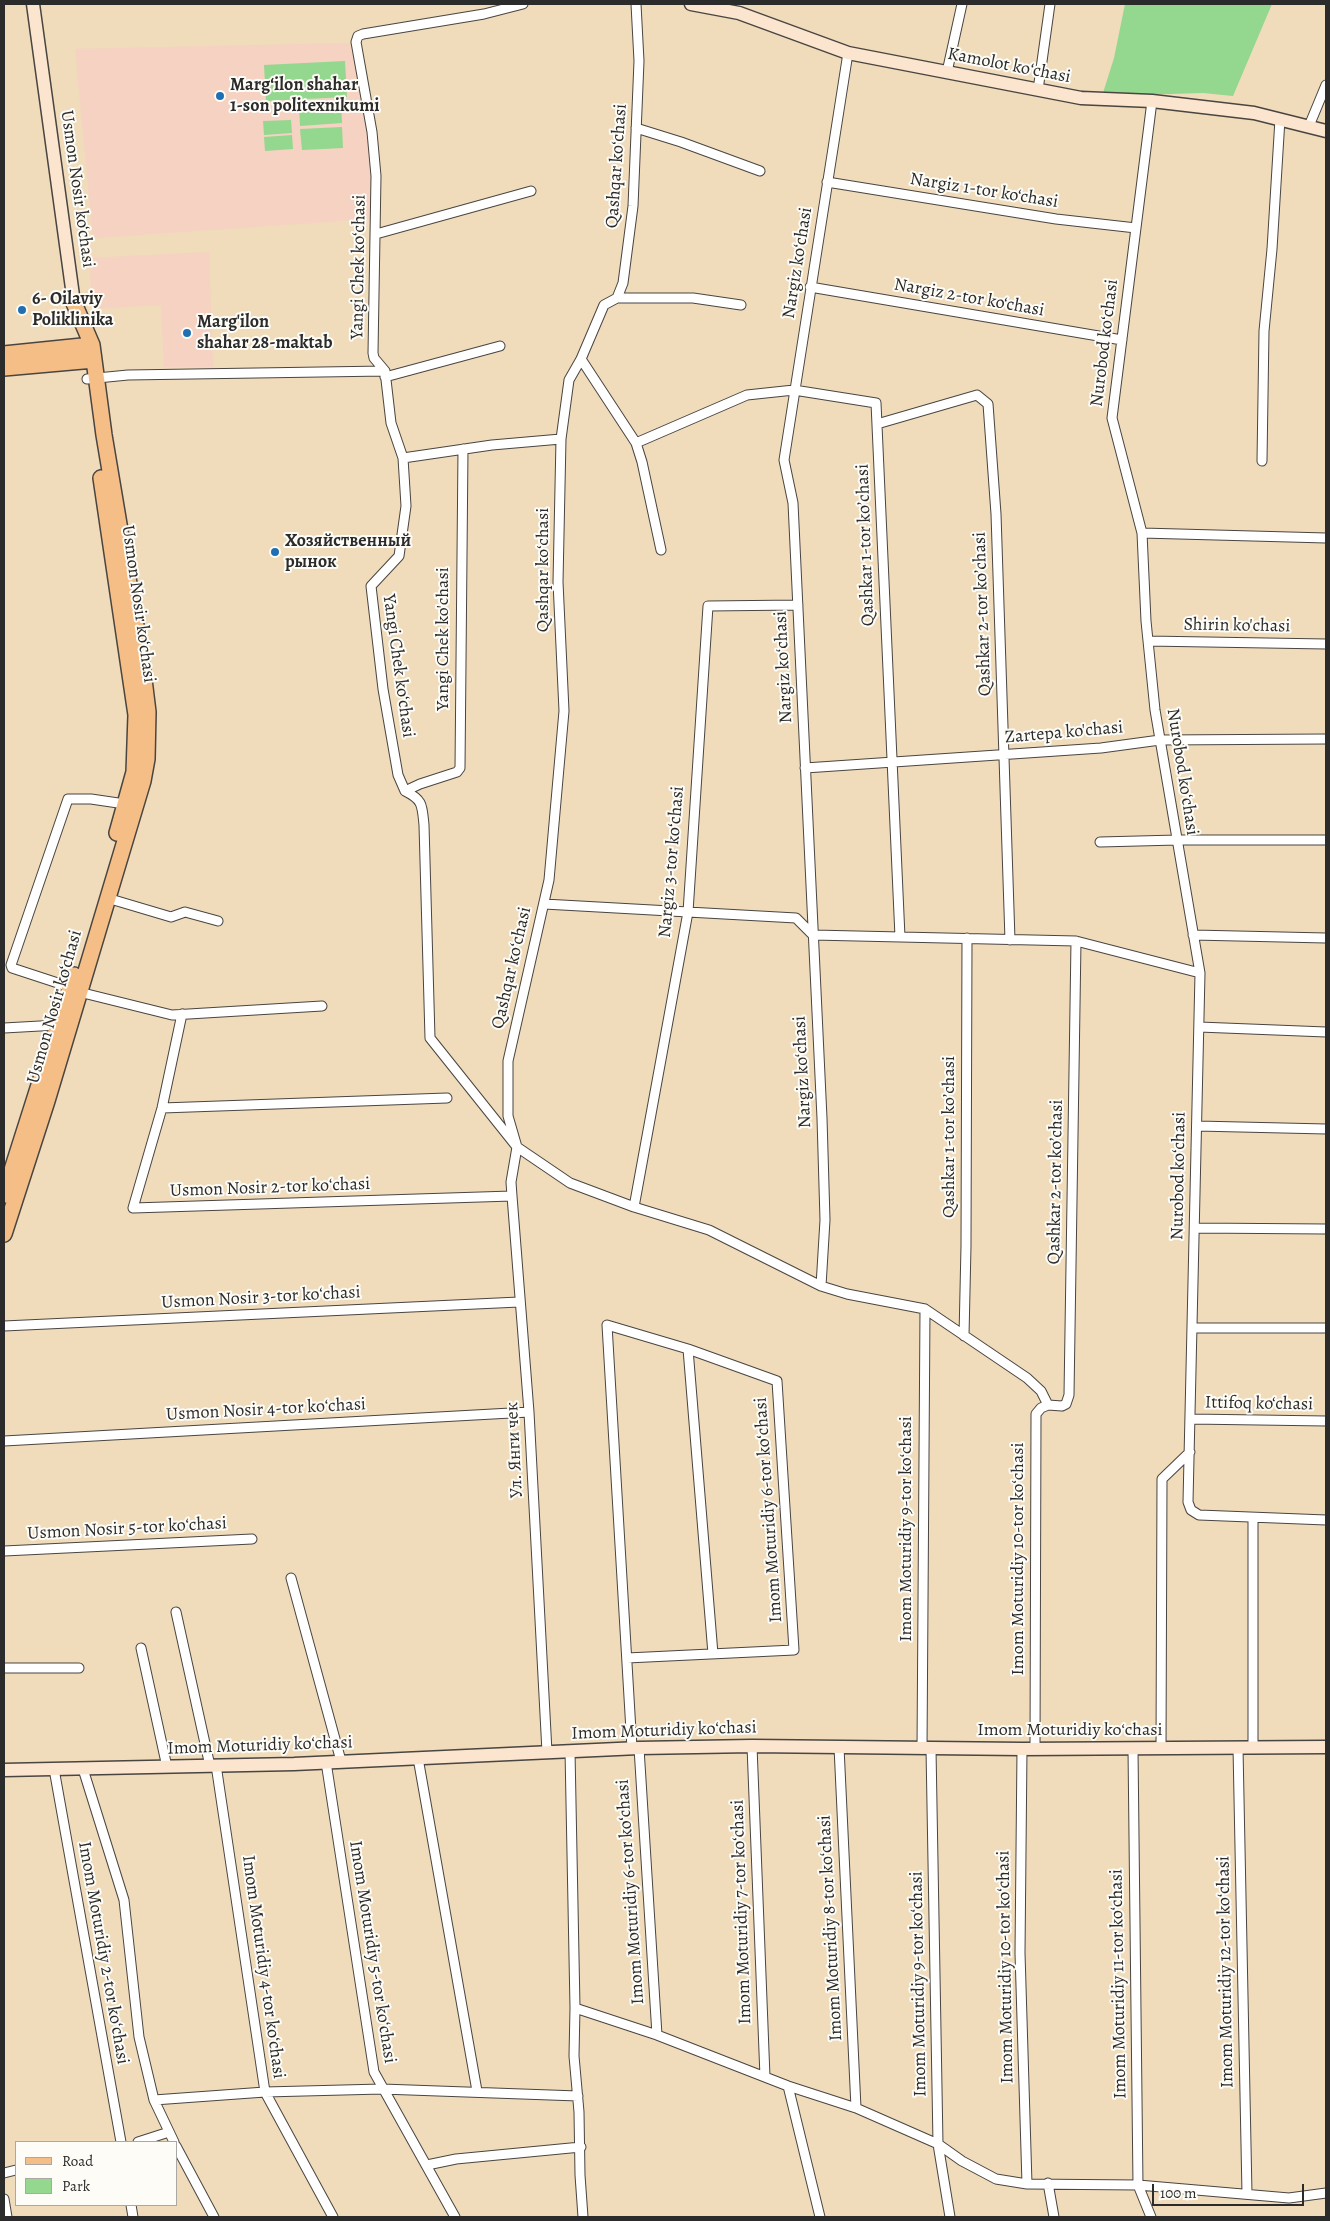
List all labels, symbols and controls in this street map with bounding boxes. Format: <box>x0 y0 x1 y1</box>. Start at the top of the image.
street label: Kamolot koʻchasi <box>946 43 1072 89</box>
place label: Margʻilon shahar 1-son politexnikumi <box>230 75 380 118</box>
marker: Margʻilon shahar 1-son politexnikumi <box>214 90 226 102</box>
street label: Qashqar koʻchasi <box>602 103 632 229</box>
street label: Usmon Nosir ko‘chasi <box>55 109 99 269</box>
street label: Nargiz 1-tor ko‘chasi <box>908 169 1060 213</box>
street label: Yangi Chek koʻchasi <box>347 195 371 339</box>
street label: Nargiz koʻchasi <box>779 206 817 320</box>
street label: Nargiz 2-tor ko‘chasi <box>892 274 1046 322</box>
street label: Nurobod koʻchasi <box>1086 278 1124 408</box>
place label: 6- Oilaviy Poliklinika <box>32 289 113 332</box>
marker: 6- Oilaviy Poliklinika <box>16 304 28 316</box>
place label: Marg'ilon shahar 28-maktab <box>197 312 333 354</box>
marker: Marg'ilon shahar 28-maktab <box>181 327 193 339</box>
street label: Qashkar 1-tor koʼchasi <box>852 464 880 626</box>
street label: Qashqar koʻchasi <box>533 508 555 632</box>
street label: Usmon Nosir ko‘chasi <box>116 524 160 684</box>
place label: Хозяйственный рынок <box>285 531 411 574</box>
street label: Qashkar 2-tor koʼchasi <box>969 531 997 697</box>
marker: Хозяйственный рынок <box>269 546 281 558</box>
street label: Yangi Chek ko'chasi <box>433 567 455 711</box>
street label: Yangi Chek koʻchasi <box>377 593 419 739</box>
street label: Nargiz koʻchasi <box>770 610 798 724</box>
street label: Shirin ko'chasi <box>1183 614 1291 638</box>
street label: Nurobod koʻchasi <box>1161 707 1203 837</box>
street label: Zartepa ko'chasi <box>1004 717 1124 749</box>
street label: Nargiz 3-tor koʻchasi <box>655 785 689 939</box>
street label: Qashqar koʻchasi <box>487 905 537 1031</box>
street label: Usmon Nosir ko‘chasi <box>23 928 87 1086</box>
street label: Nargiz koʻchasi <box>789 1015 817 1129</box>
street label: Qashkar 1-tor koʼchasi <box>939 1056 961 1218</box>
street label: Qashkar 2-tor koʼchasi <box>1044 1100 1068 1264</box>
street label: Nurobod koʻchasi <box>1167 1112 1191 1240</box>
street label: Usmon Nosir 2-tor koʻchasi <box>169 1174 371 1202</box>
street label: Usmon Nosir 3-tor koʻchasi <box>161 1282 361 1314</box>
street label: Ittifoq ko‘chasi <box>1205 1392 1313 1416</box>
street label: Usmon Nosir 4-tor koʻchasi <box>165 1394 367 1426</box>
street label: Imom Moturidiy 6-tor koʻchasi <box>750 1397 788 1623</box>
street label: Ул. Янги чек <box>502 1401 528 1499</box>
street label: Imom Moturidiy 9-tor koʻchasi <box>896 1416 918 1642</box>
street label: Imom Moturidiy 10-tor koʻchasi <box>1008 1442 1030 1676</box>
street label: Usmon Nosir 5-tor koʻchasi <box>27 1513 227 1545</box>
street label: Imom Moturidiy koʻchasi <box>571 1717 757 1745</box>
street label: Imom Moturidiy koʻchasi <box>977 1720 1163 1742</box>
street label: Imom Moturidiy koʻchasi <box>167 1732 353 1760</box>
street label: Imom Moturidiy 6-tor koʻchasi <box>612 1779 650 2005</box>
street label: Imom Moturidiy 7-tor koʻchasi <box>727 1799 757 2025</box>
street label: Imom Moturidiy 8-tor koʻchasi <box>814 1814 848 2042</box>
street label: Imom Moturidiy 5-tor koʻchasi <box>344 1839 400 2065</box>
street label: Imom Moturidiy 2-tor koʻchasi <box>73 1840 133 2066</box>
street label: Imom Moturidiy 10-tor koʻchasi <box>993 1850 1019 2084</box>
street label: Imom Moturidiy 4-tor koʻchasi <box>237 1854 289 2080</box>
street label: Imom Moturidiy 12-tor koʻchasi <box>1213 1856 1239 2088</box>
street label: Imom Moturidiy 11-tor koʻchasi <box>1106 1869 1132 2099</box>
street label: Imom Moturidiy 9-tor koʻchasi <box>906 1871 932 2097</box>
legend <box>15 2141 178 2206</box>
text: Road <box>62 2151 93 2171</box>
scale bar <box>1155 2174 1308 2206</box>
text: Park <box>62 2176 90 2196</box>
text: 100 m <box>1160 2183 1197 2203</box>

